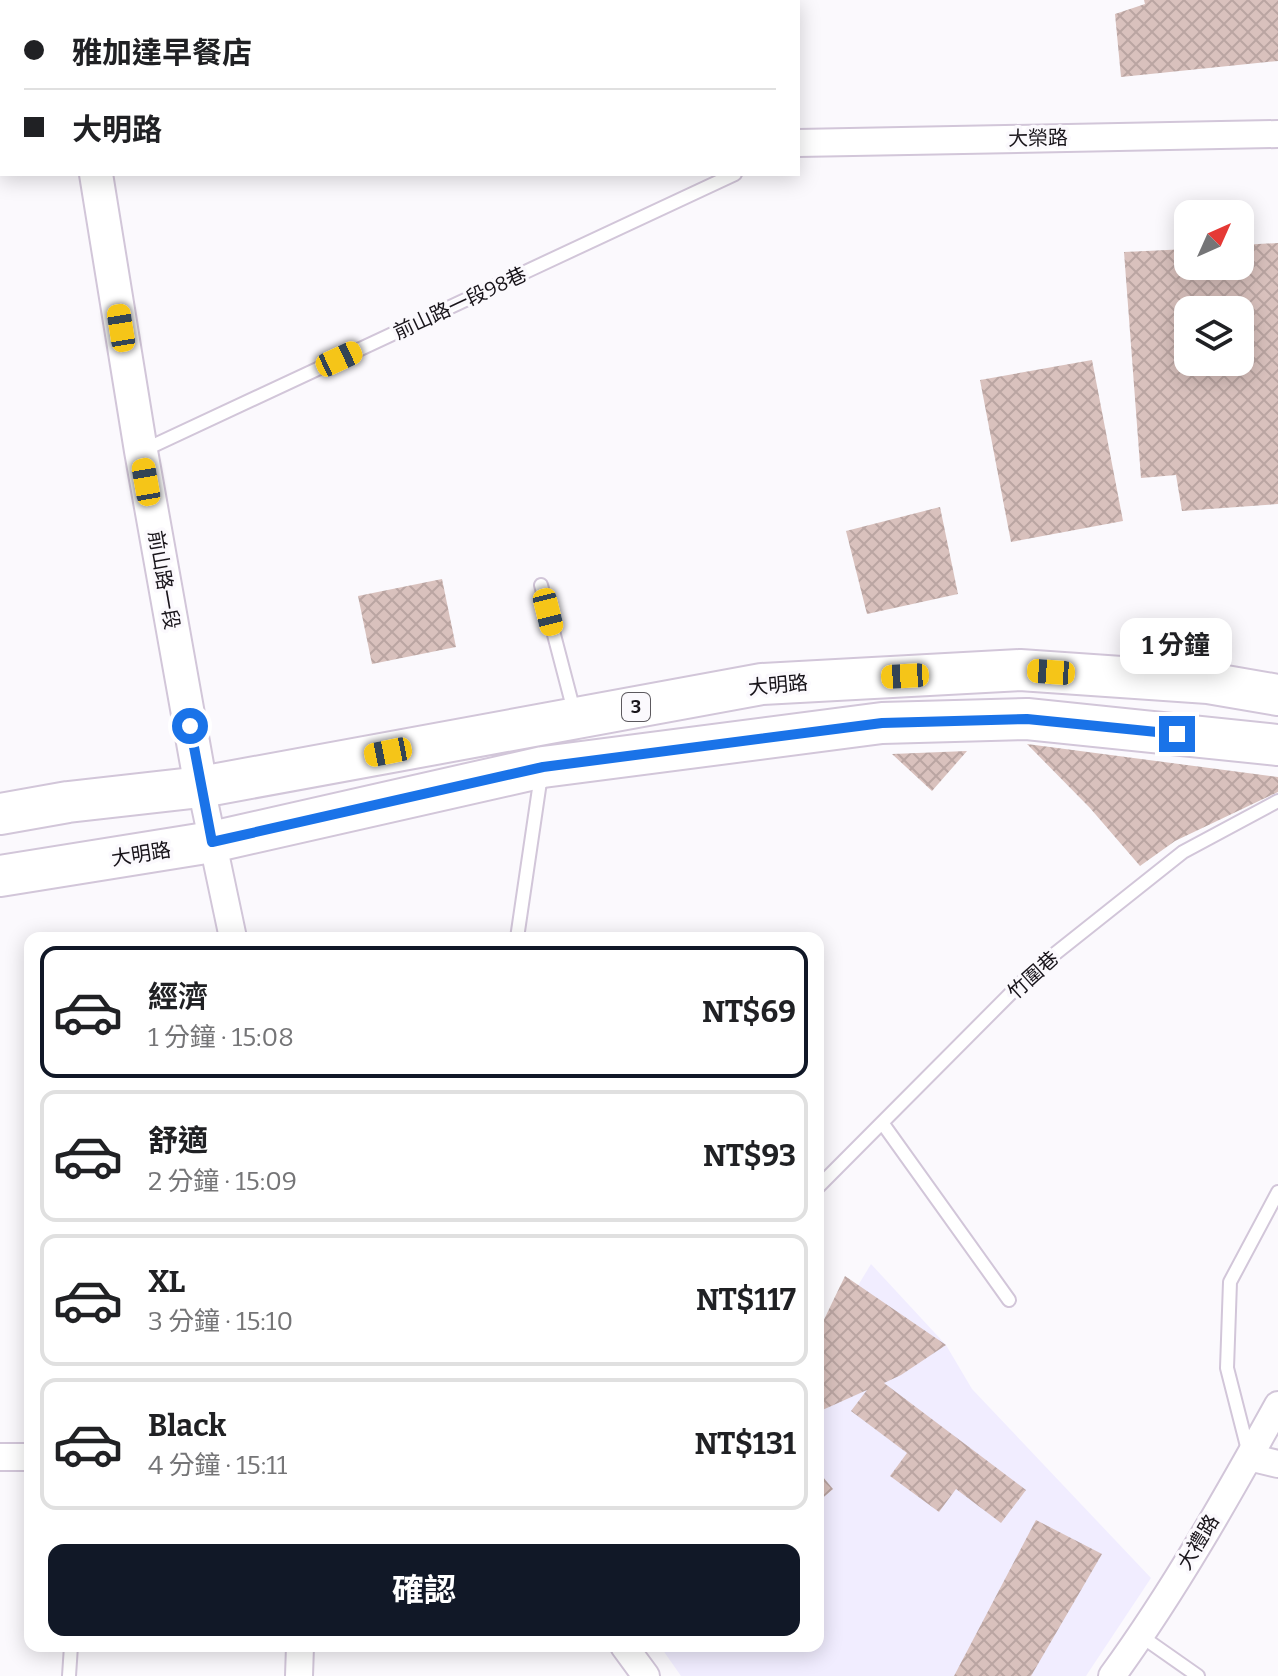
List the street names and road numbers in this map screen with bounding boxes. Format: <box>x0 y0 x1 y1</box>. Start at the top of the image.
street label: 大榮路 <box>1008 125 1068 151</box>
street label: 前山路一段98巷 <box>390 262 530 344</box>
street label: 前山路一段 <box>143 529 185 631</box>
street label: 大明路 <box>747 670 809 700</box>
road number: 3 <box>622 693 650 721</box>
street label: 大明路 <box>109 837 173 871</box>
street label: 竹圍巷 <box>1003 946 1063 1004</box>
street label: 大禮路 <box>1172 1510 1224 1574</box>

